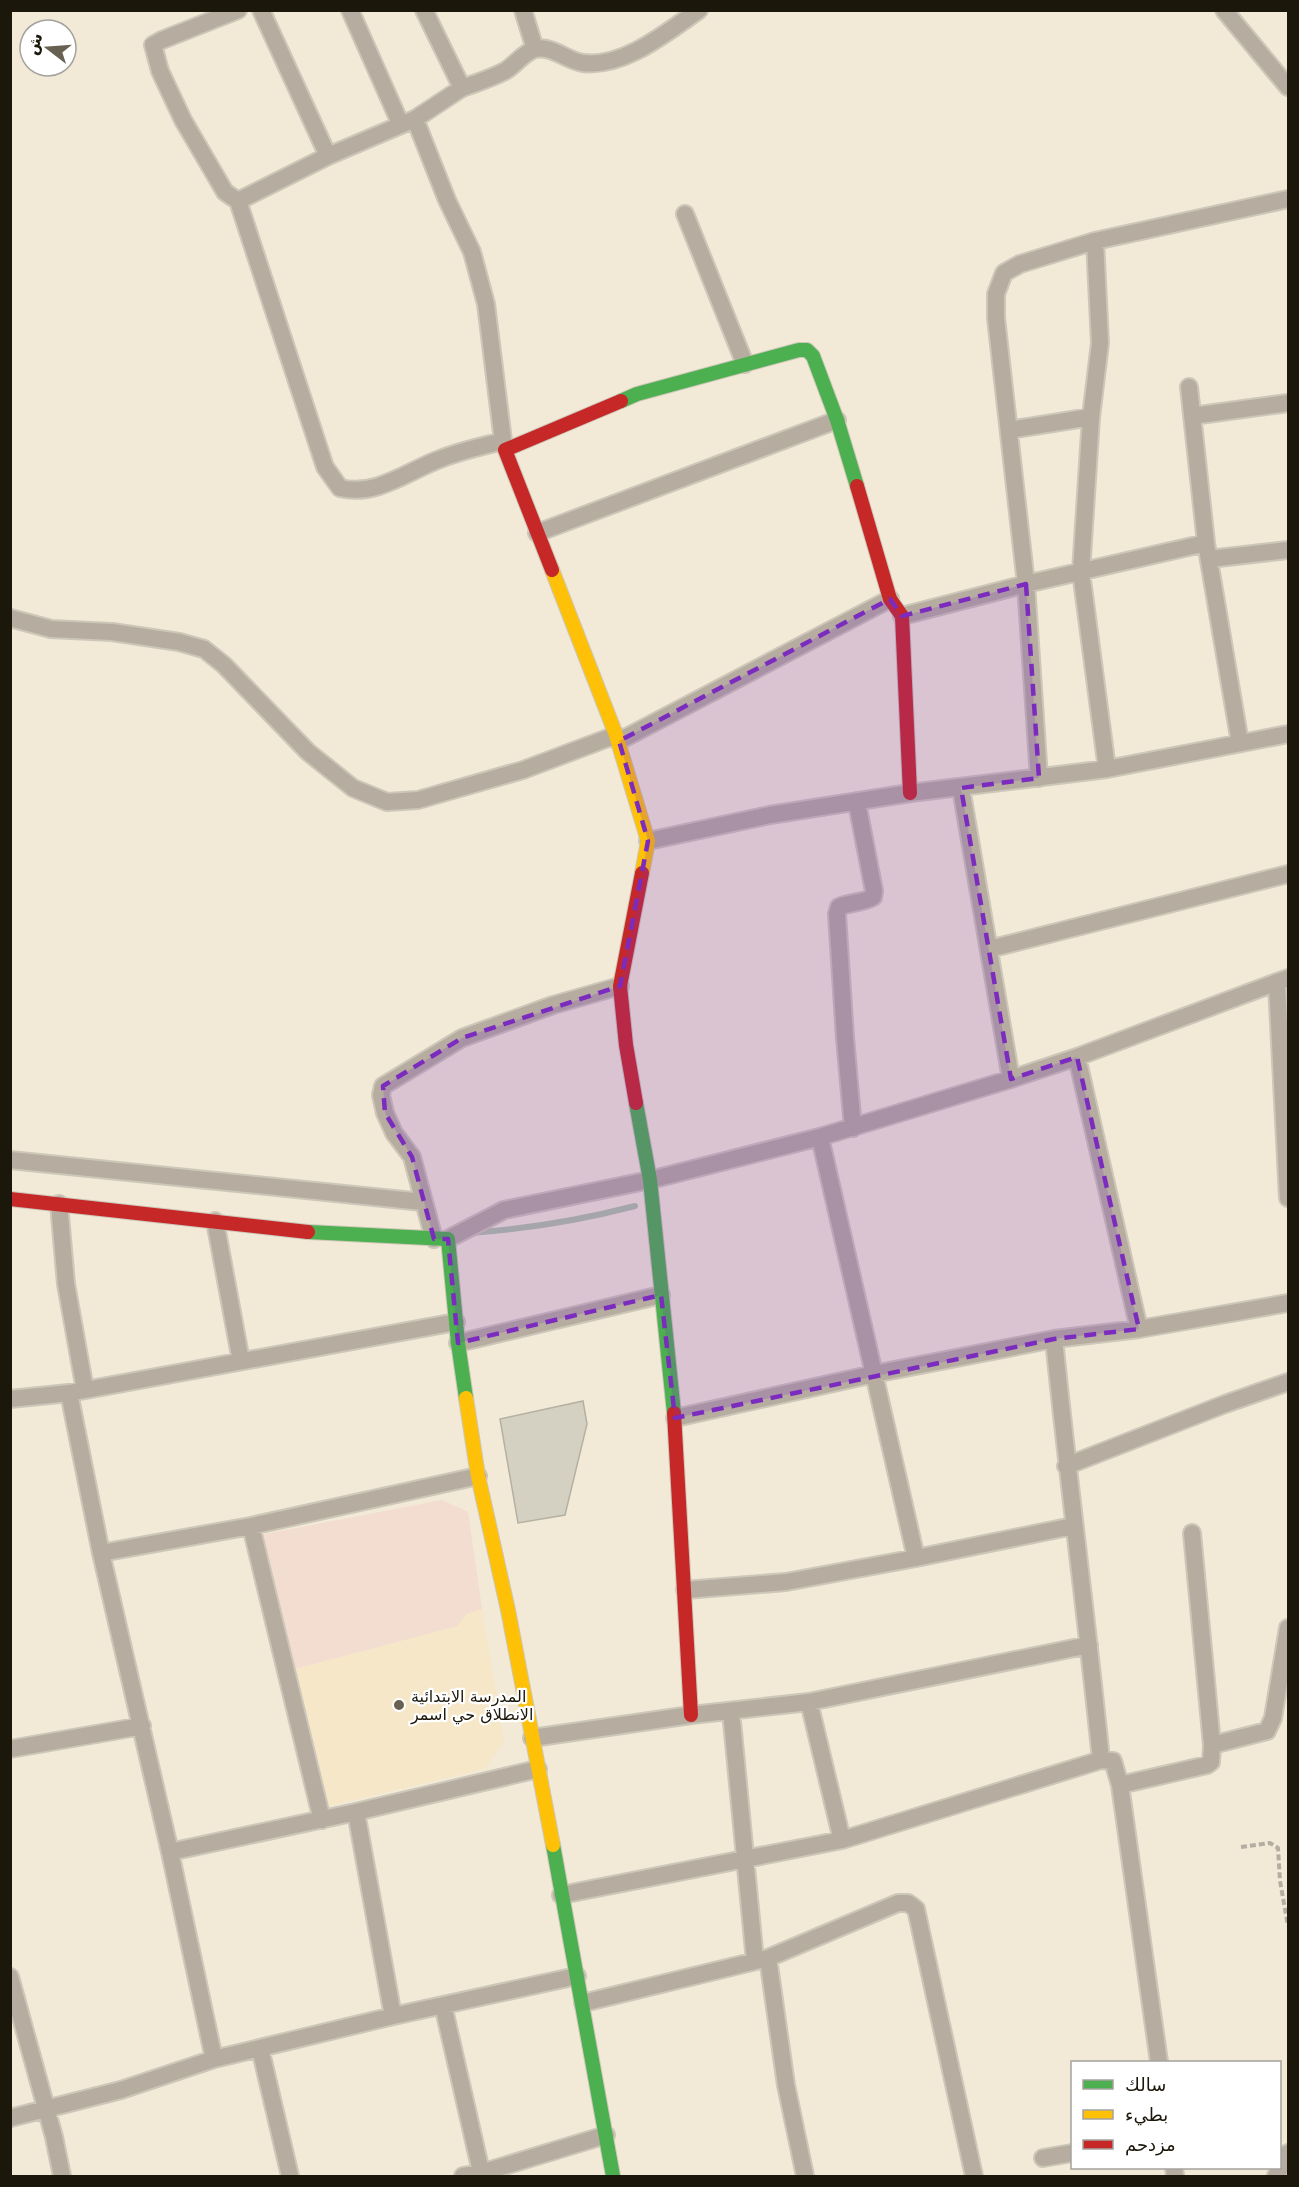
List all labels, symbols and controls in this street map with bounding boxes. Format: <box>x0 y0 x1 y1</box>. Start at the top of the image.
north arrow <box>18 18 78 78</box>
text: ش <box>22 30 46 57</box>
place label: المدرسة الابتدائية الانطلاق حي اسمر <box>410 1687 533 1725</box>
marker: المدرسة الابتدائية الانطلاق حي اسمر <box>392 1698 406 1712</box>
legend <box>1071 2061 1281 2169</box>
text: سالك <box>1125 2074 1166 2095</box>
text: بطيء <box>1125 2104 1168 2126</box>
text: مزدحم <box>1125 2134 1176 2156</box>

